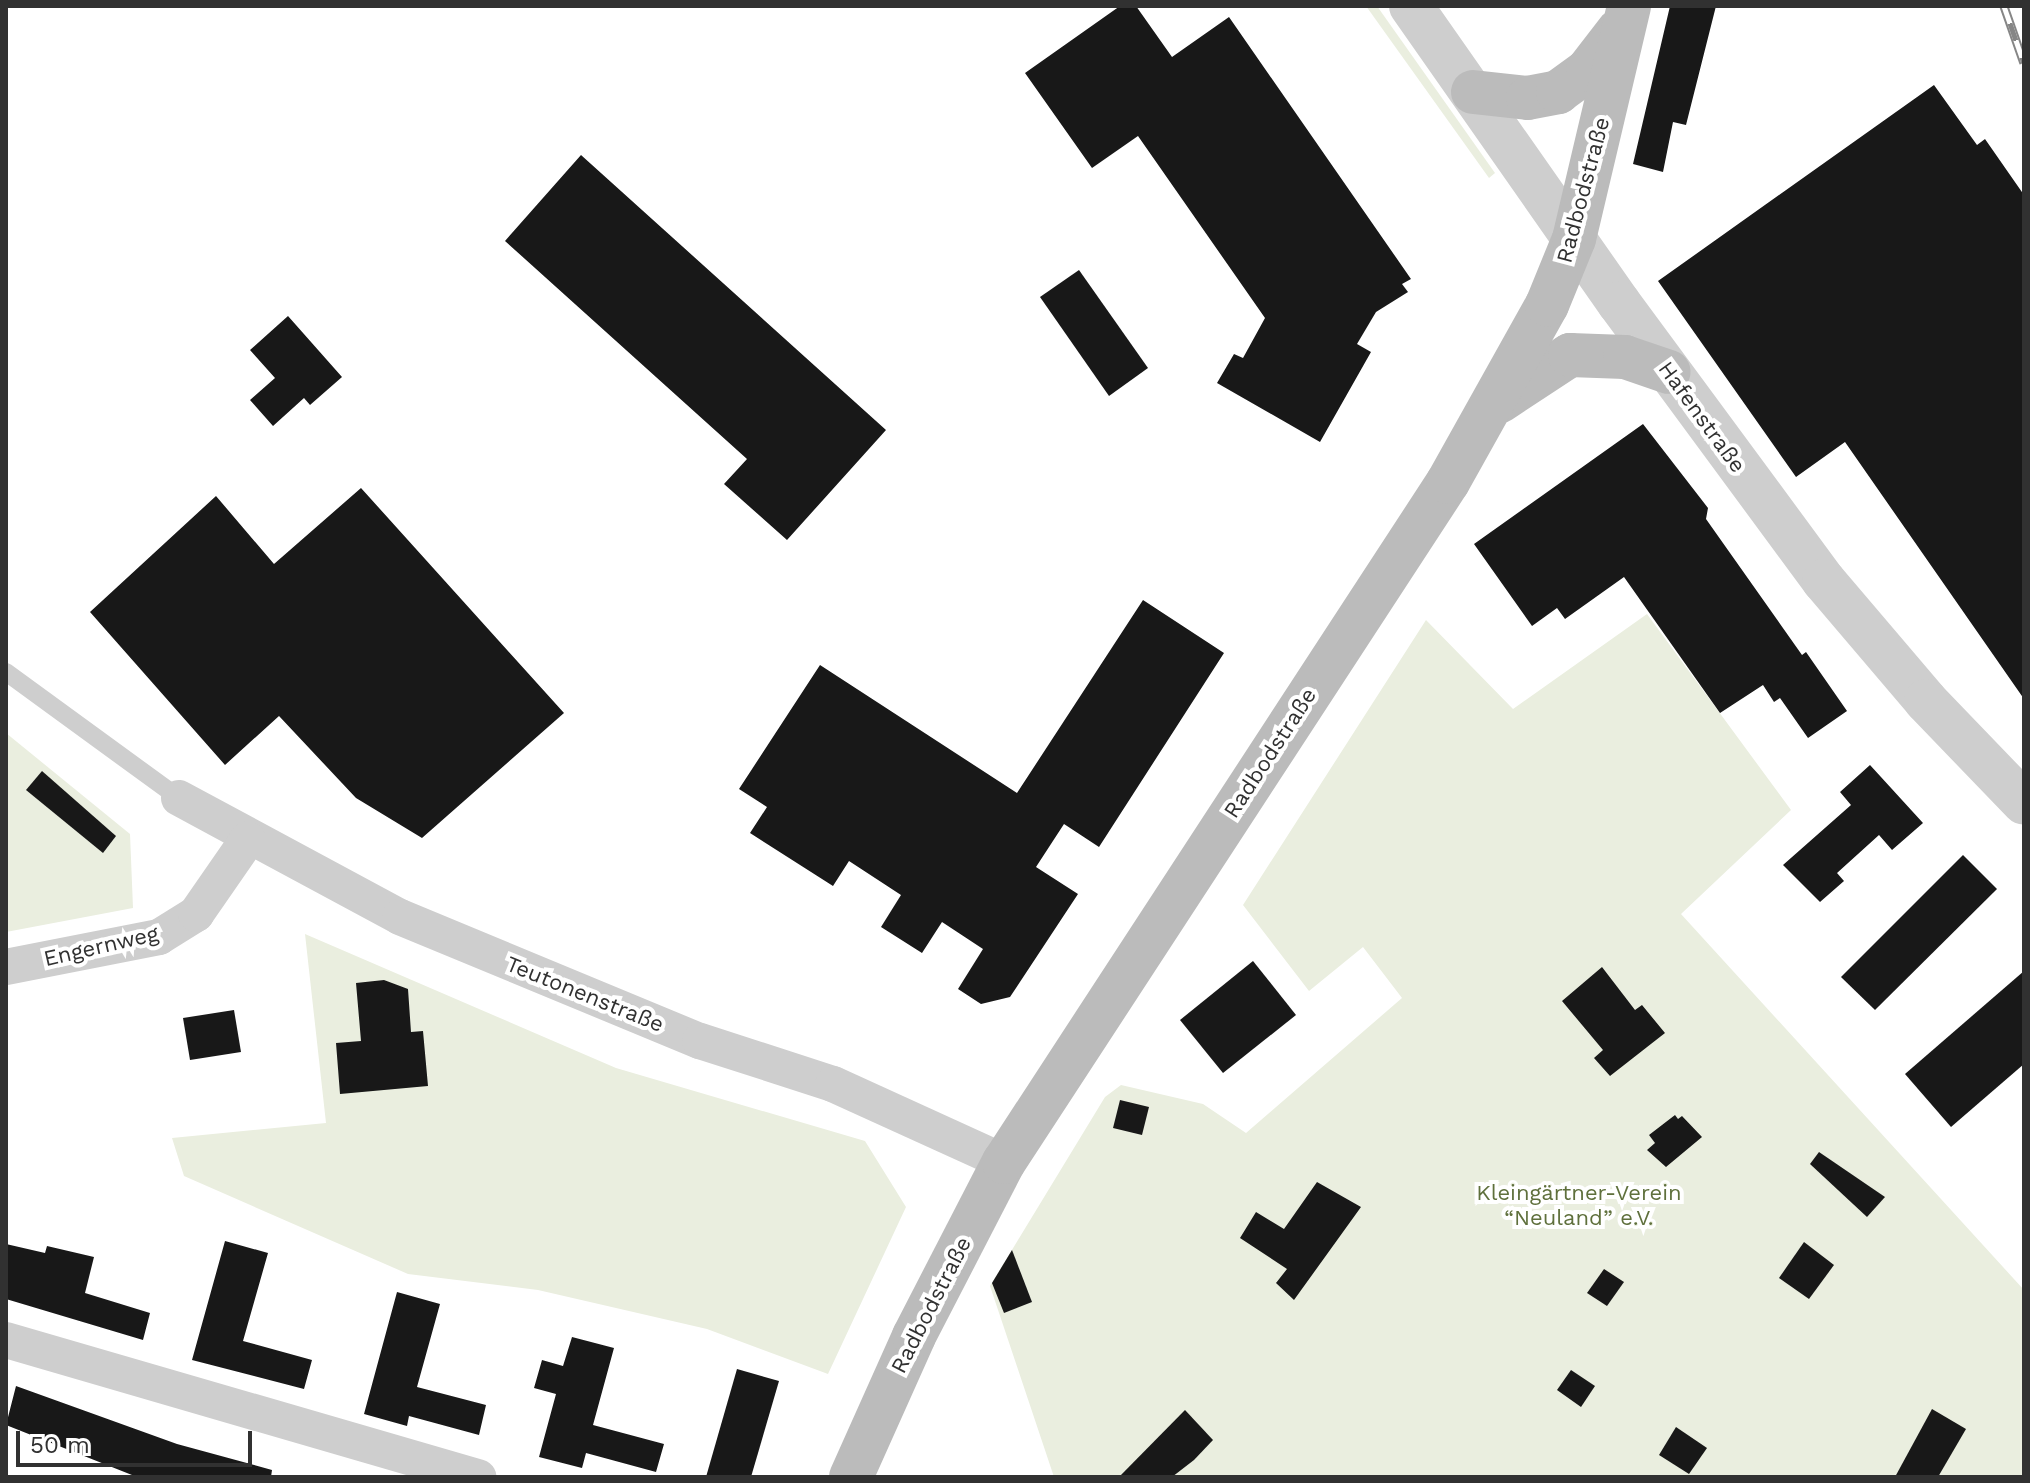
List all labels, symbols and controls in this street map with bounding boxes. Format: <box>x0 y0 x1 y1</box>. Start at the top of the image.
street label: Radbodstraße <box>1551 114 1615 266</box>
street label: Hafenstraße <box>1653 356 1751 478</box>
street label: Radbodstraße <box>1218 683 1322 823</box>
street label: Engernweg <box>41 920 161 972</box>
street label: Teutonenstraße <box>502 950 668 1038</box>
park label: Kleingärtner-Verein “Neuland” e.V. <box>1476 1179 1682 1230</box>
street label: Radbodstraße <box>885 1232 977 1378</box>
scale bar <box>20 1415 256 1465</box>
text: 50 m <box>30 1431 90 1459</box>

